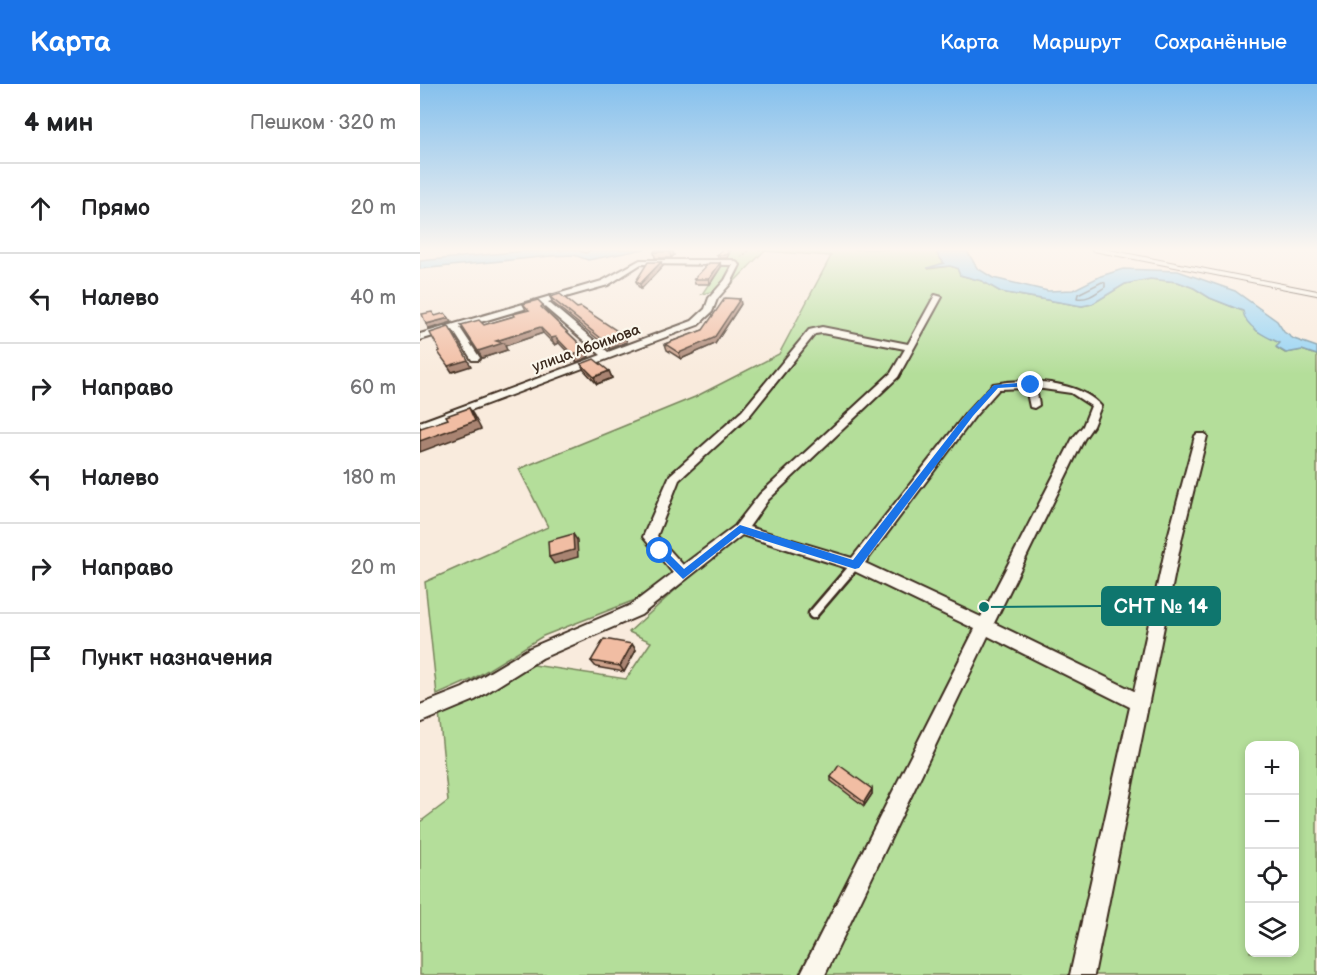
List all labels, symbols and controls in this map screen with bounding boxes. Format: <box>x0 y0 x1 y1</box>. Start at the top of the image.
text: Карта <box>30 26 110 59</box>
text: Карта <box>940 30 999 55</box>
text: Маршрут <box>1032 30 1121 55</box>
text: Сохранённые <box>1154 30 1287 55</box>
text: 4 мин <box>24 108 93 139</box>
text: Пешком · 320 m <box>250 111 396 135</box>
icon: ahead <box>24 192 57 225</box>
text: Прямо <box>81 195 150 222</box>
text: 20 m <box>351 196 396 220</box>
icon: left <box>24 282 57 315</box>
text: Налево <box>81 285 159 312</box>
text: 40 m <box>350 286 396 310</box>
street label: улица Абоимова <box>530 320 643 377</box>
route end <box>1017 371 1043 397</box>
icon: right <box>24 372 57 405</box>
text: Направо <box>81 375 173 402</box>
text: 60 m <box>350 376 396 400</box>
icon: left <box>24 462 57 495</box>
text: Налево <box>81 465 159 492</box>
text: 180 m <box>343 466 396 490</box>
route start <box>646 537 672 563</box>
icon: right <box>24 552 57 585</box>
text: Направо <box>81 555 173 582</box>
text: 20 m <box>351 556 396 580</box>
callout: СНТ № 14 <box>1102 587 1220 625</box>
text: СНТ № 14 <box>1114 595 1208 619</box>
icon: arrive <box>24 642 57 675</box>
text: Пункт назначения <box>81 645 273 672</box>
map controls <box>1245 741 1299 957</box>
button: + <box>1245 741 1299 795</box>
button: − <box>1245 795 1299 849</box>
button: locate <box>1245 849 1299 903</box>
button: layers <box>1245 903 1299 957</box>

